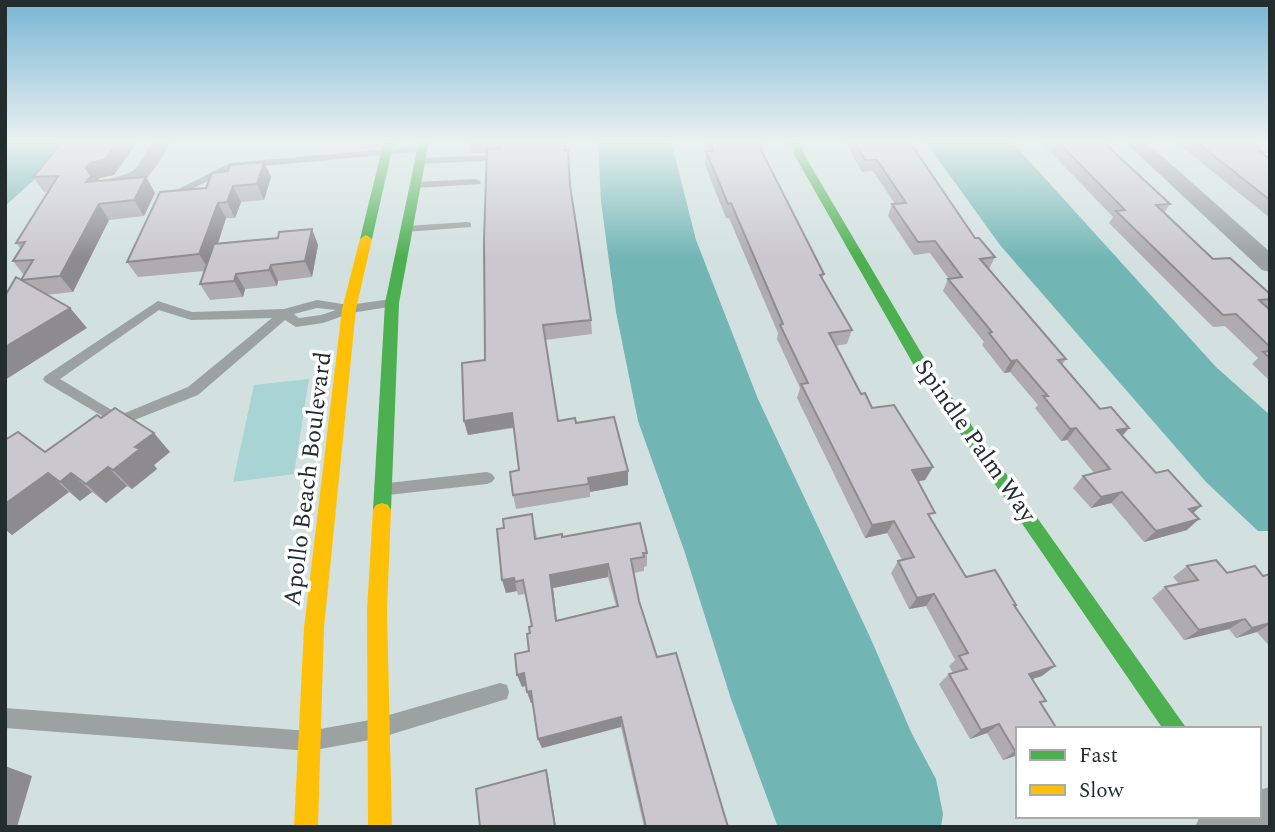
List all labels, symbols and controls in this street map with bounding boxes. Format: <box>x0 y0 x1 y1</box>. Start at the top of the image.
street label: Apollo Beach Boulevard <box>275 350 341 608</box>
street label: Spindle Palm Way <box>905 352 1046 531</box>
legend <box>1016 727 1261 818</box>
text: Fast <box>1079 740 1118 772</box>
text: Slow <box>1079 775 1125 807</box>

